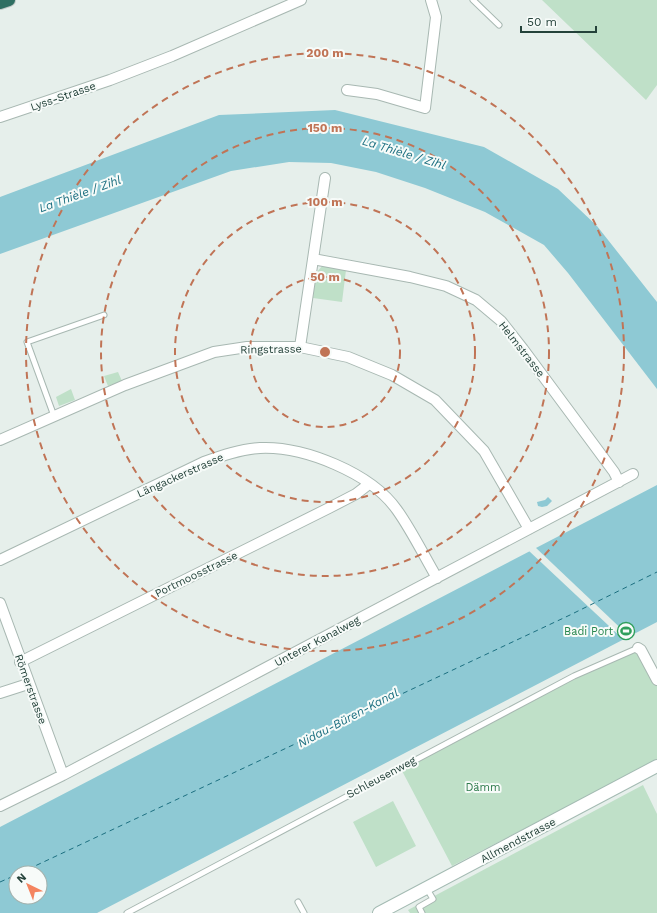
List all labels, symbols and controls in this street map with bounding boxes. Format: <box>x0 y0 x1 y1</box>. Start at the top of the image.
scale bar <box>521 8 596 34</box>
text: 50 m <box>527 15 557 29</box>
text: 200 m <box>306 46 344 60</box>
street label: Lyss-Strasse <box>29 79 98 114</box>
text: 150 m <box>308 121 342 135</box>
water label: La Thièle / Zihl <box>361 134 448 172</box>
water label: La Thièle / Zihl <box>37 173 123 215</box>
text: 100 m <box>307 195 343 209</box>
text: 50 m <box>310 270 340 284</box>
street label: Helmstrasse <box>496 319 547 380</box>
street label: Ringstrasse <box>240 342 302 357</box>
centre of rings <box>318 345 332 359</box>
street label: Längackerstrasse <box>135 451 226 500</box>
street label: Portmoosstrasse <box>153 549 240 600</box>
street label: Unterer Kanalweg <box>272 613 362 669</box>
sports icon: Badi Port <box>616 621 636 641</box>
place label: Badi Port <box>564 625 613 638</box>
street label: Römerstrasse <box>12 652 49 726</box>
water label: Nidau-Büren-Kanal <box>295 685 401 750</box>
street label: Schleusenweg <box>344 754 418 801</box>
park label: Dämm <box>465 781 501 794</box>
street label: Allmendstrasse <box>478 815 558 866</box>
north arrow <box>8 865 48 905</box>
text: N <box>14 871 29 886</box>

